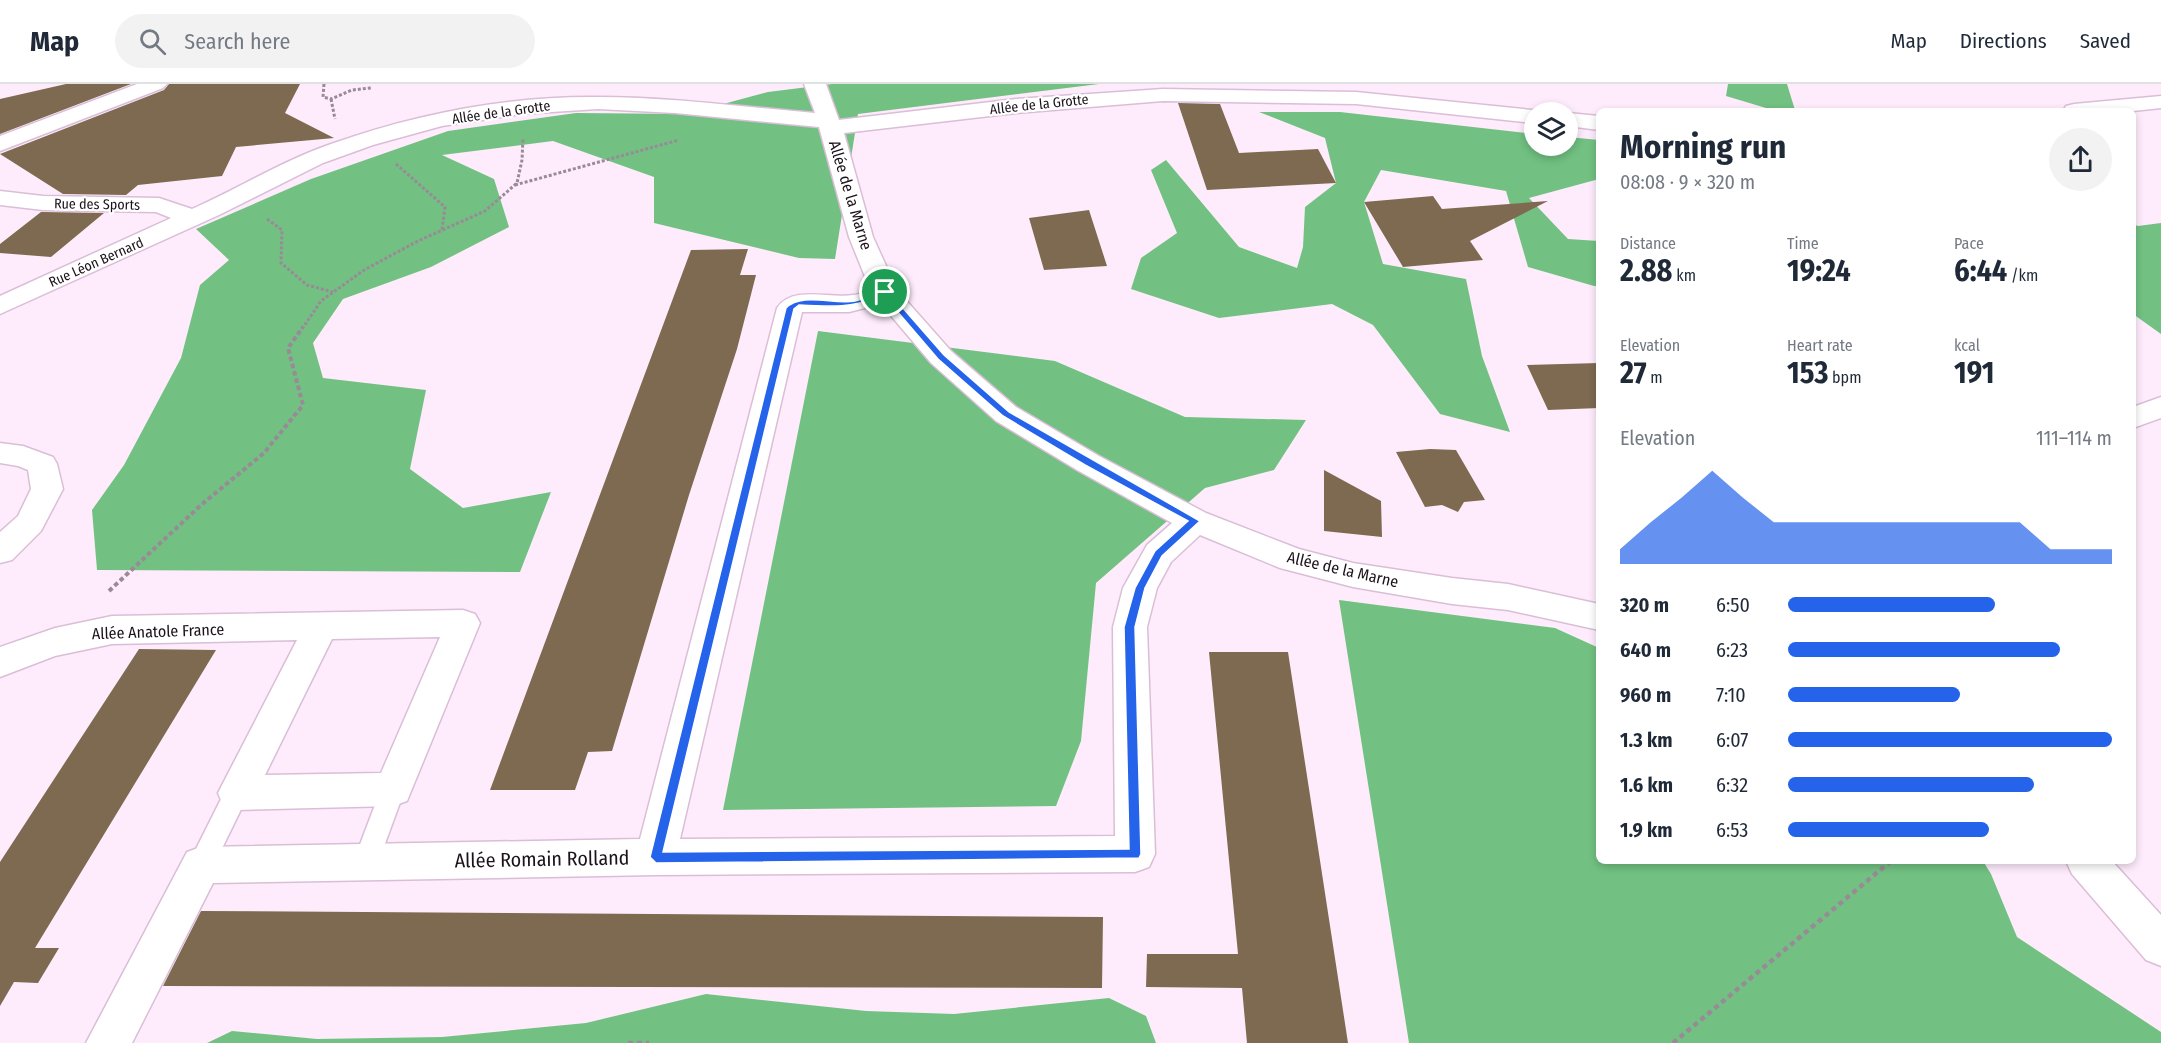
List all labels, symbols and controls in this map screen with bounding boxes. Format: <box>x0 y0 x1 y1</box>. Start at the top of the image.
search box <box>115 14 535 68</box>
text: Map <box>30 25 79 58</box>
icon: search <box>136 25 169 58</box>
text: Search here <box>184 28 290 55</box>
text: Map <box>1890 28 1927 54</box>
text: Directions <box>1960 28 2047 54</box>
text: Saved <box>2080 28 2131 54</box>
street label: Allée de la Grotte <box>989 91 1089 118</box>
street label: Allée de la Grotte <box>451 97 551 128</box>
map controls <box>1524 102 1578 156</box>
button: layers <box>1524 102 1578 156</box>
text: Morning run <box>1620 127 1786 167</box>
button: share <box>2049 128 2112 191</box>
street label: Allée de la Marne <box>825 138 876 252</box>
text: 08:08 · 9 × 320 m <box>1620 170 1755 194</box>
street label: Rue des Sports <box>54 195 140 214</box>
street label: Rue Léon Bernard <box>46 234 146 291</box>
text: Distance <box>1620 234 1676 253</box>
text: Time <box>1787 234 1819 253</box>
text: Pace <box>1954 234 1984 253</box>
text: 2.88 <box>1620 253 1672 289</box>
text: 19:24 <box>1787 253 1851 289</box>
text: 6:44 <box>1954 253 2007 289</box>
pin <box>859 266 910 317</box>
text: km <box>1672 266 1696 285</box>
text: /km <box>2007 266 2038 285</box>
icon: arrive <box>868 275 901 308</box>
text: Elevation <box>1620 336 1680 355</box>
text: Heart rate <box>1787 336 1853 355</box>
text: kcal <box>1954 336 1980 355</box>
text: 27 <box>1620 355 1647 391</box>
text: 153 <box>1787 355 1828 391</box>
text: 191 <box>1954 355 1994 391</box>
text: m <box>1647 368 1663 387</box>
text: bpm <box>1828 368 1861 387</box>
text: Elevation <box>1620 426 1695 450</box>
text: 111–114 m <box>2036 426 2112 450</box>
street label: Allée de la Marne <box>1285 547 1400 592</box>
text: 320 m <box>1620 593 1669 617</box>
text: 6:50 <box>1716 593 1750 617</box>
street label: Allée Anatole France <box>91 620 225 643</box>
text: 640 m <box>1620 638 1671 662</box>
text: 6:23 <box>1716 638 1748 662</box>
text: 960 m <box>1620 683 1671 707</box>
text: 7:10 <box>1716 683 1746 707</box>
text: 1.3 km <box>1620 728 1672 752</box>
text: 6:07 <box>1716 728 1748 752</box>
text: 1.6 km <box>1620 773 1673 797</box>
text: 6:32 <box>1716 773 1748 797</box>
text: 1.9 km <box>1620 818 1673 842</box>
text: 6:53 <box>1716 818 1748 842</box>
street label: Allée Romain Rolland <box>454 845 630 873</box>

